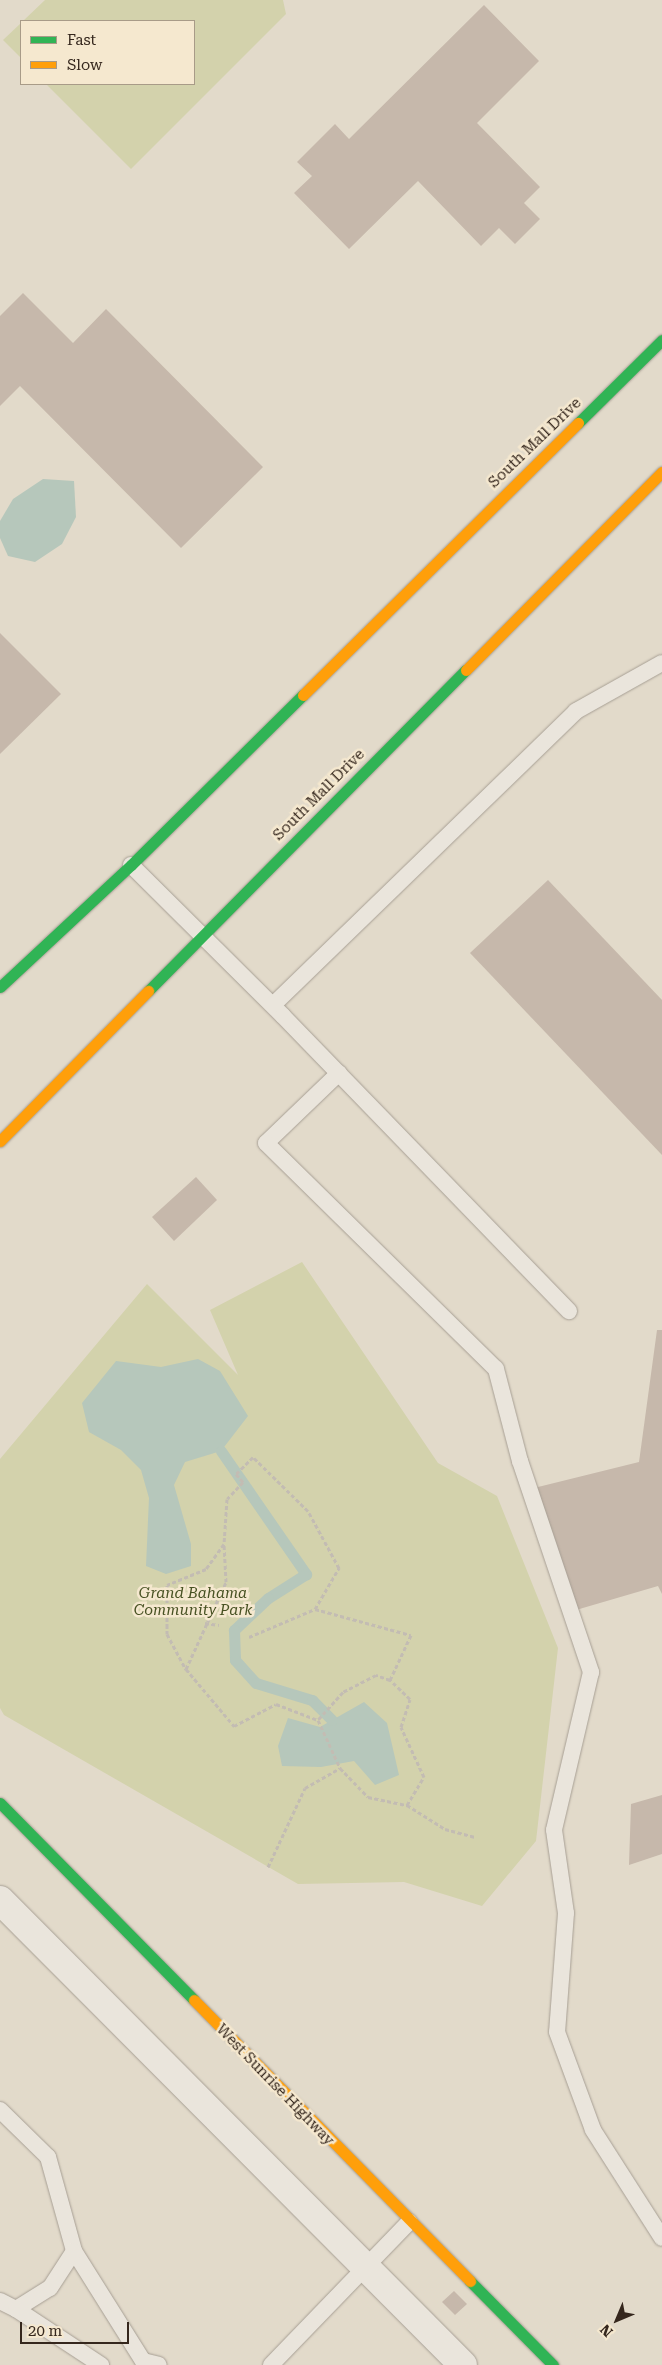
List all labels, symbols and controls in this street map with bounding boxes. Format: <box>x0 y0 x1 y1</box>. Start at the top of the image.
legend <box>20 20 195 85</box>
text: Fast <box>67 31 96 49</box>
text: Slow <box>67 56 102 74</box>
street label: South Mall Drive <box>485 394 585 492</box>
street label: South Mall Drive <box>270 746 368 844</box>
park label: Grand Bahama Community Park <box>134 1584 252 1619</box>
street label: West Sunrise Highway <box>212 2020 338 2150</box>
north arrow <box>592 2295 642 2345</box>
scale bar <box>22 2312 131 2344</box>
text: N <box>597 2321 616 2340</box>
text: 20 m <box>28 2322 62 2340</box>

